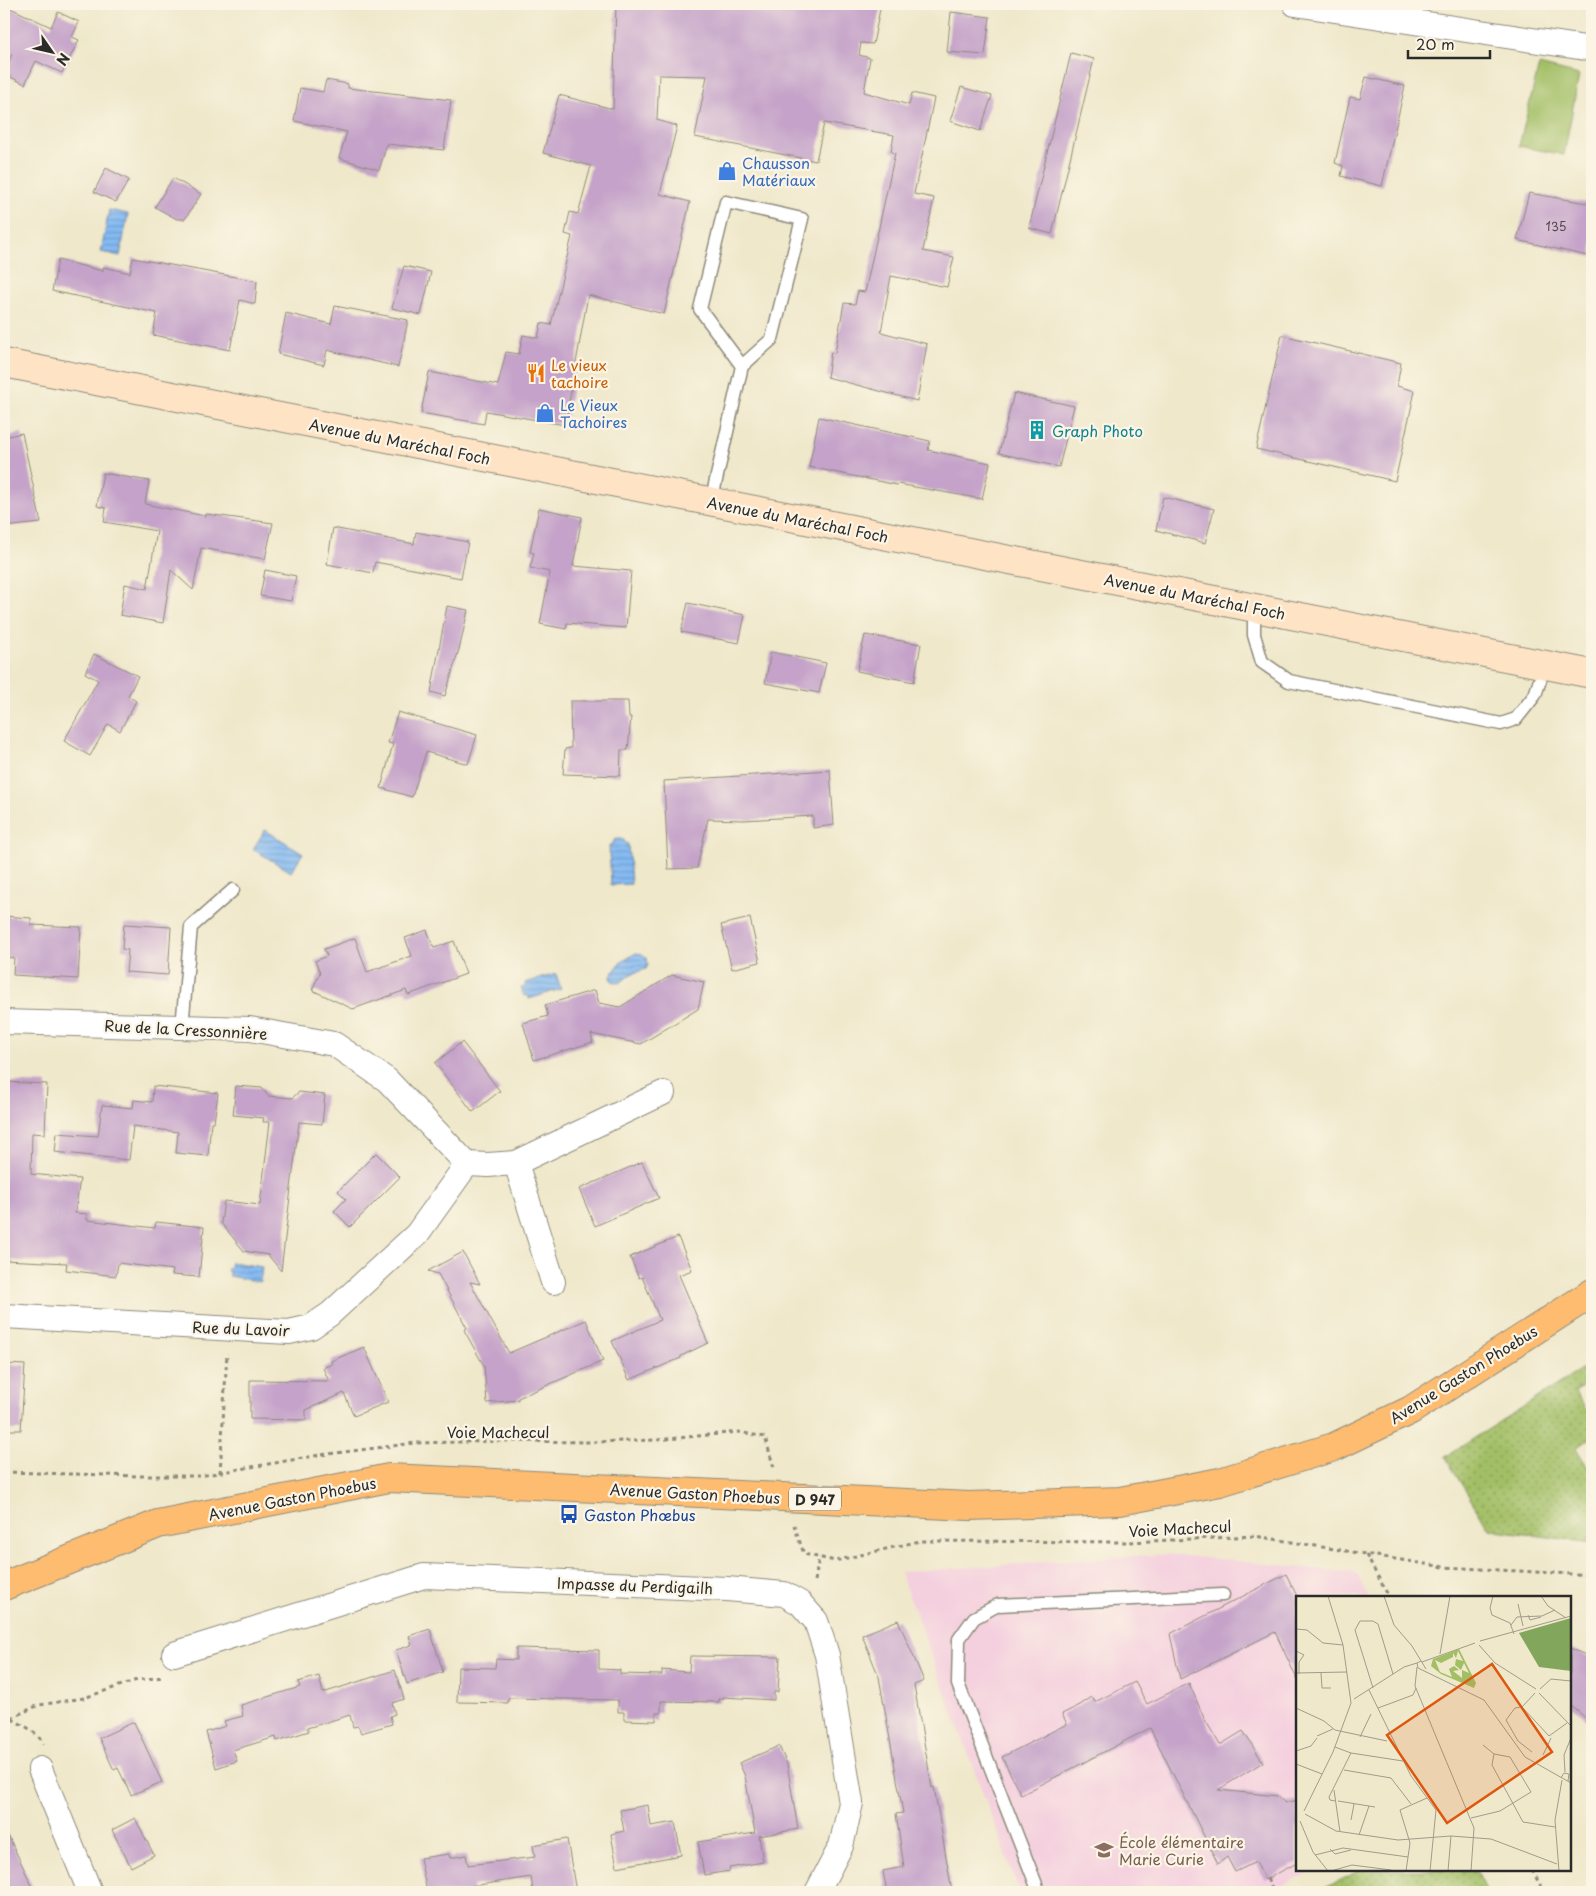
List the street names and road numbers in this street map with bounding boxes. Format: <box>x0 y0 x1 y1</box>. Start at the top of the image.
street label: Avenue du Maréchal Foch <box>307 412 493 470</box>
street label: Avenue du Maréchal Foch <box>705 490 891 548</box>
street label: Avenue du Maréchal Foch <box>1102 567 1288 625</box>
street label: Rue de la Cressonnière <box>104 1013 268 1045</box>
street label: Rue du Lavoir <box>192 1315 291 1341</box>
street label: Avenue Gaston Phoebus <box>1385 1319 1541 1429</box>
street label: Voie Machecul <box>447 1420 549 1443</box>
street label: Avenue Gaston Phoebus <box>206 1470 378 1526</box>
street label: Avenue Gaston Phoebus <box>609 1477 781 1509</box>
road number: D 947 <box>789 1488 841 1510</box>
street label: Voie Machecul <box>1128 1514 1232 1542</box>
street label: Impasse du Perdigailh <box>557 1571 713 1599</box>

